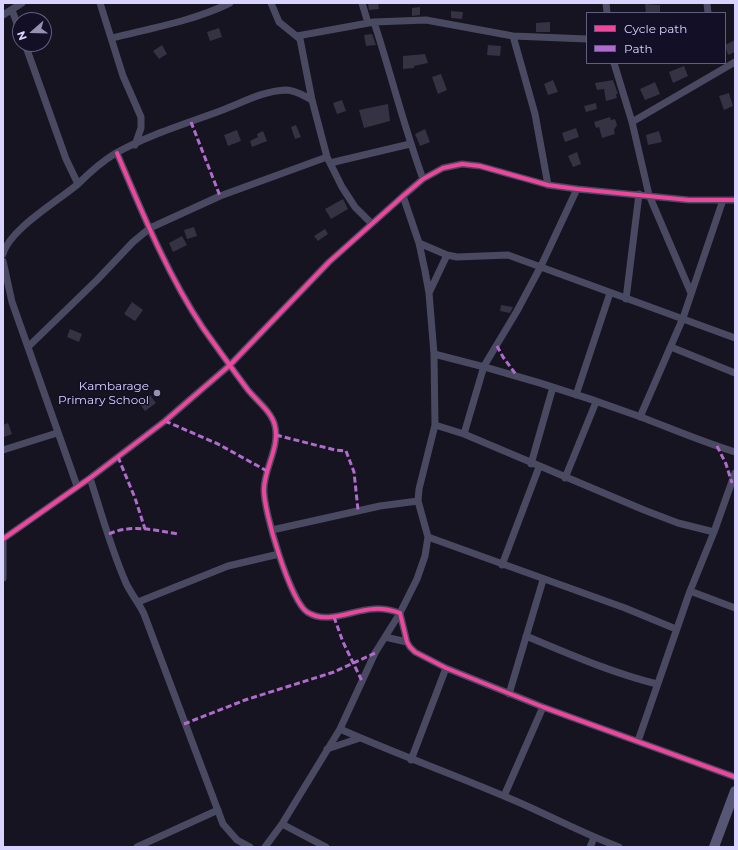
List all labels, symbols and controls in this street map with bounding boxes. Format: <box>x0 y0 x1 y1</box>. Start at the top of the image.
north arrow <box>12 12 52 52</box>
legend <box>586 12 726 64</box>
text: Cycle path <box>624 21 687 36</box>
text: N <box>14 29 30 42</box>
text: Path <box>624 41 653 56</box>
place label: Kambarage Primary School <box>58 379 149 407</box>
marker: Kambarage Primary School <box>152 388 162 398</box>

